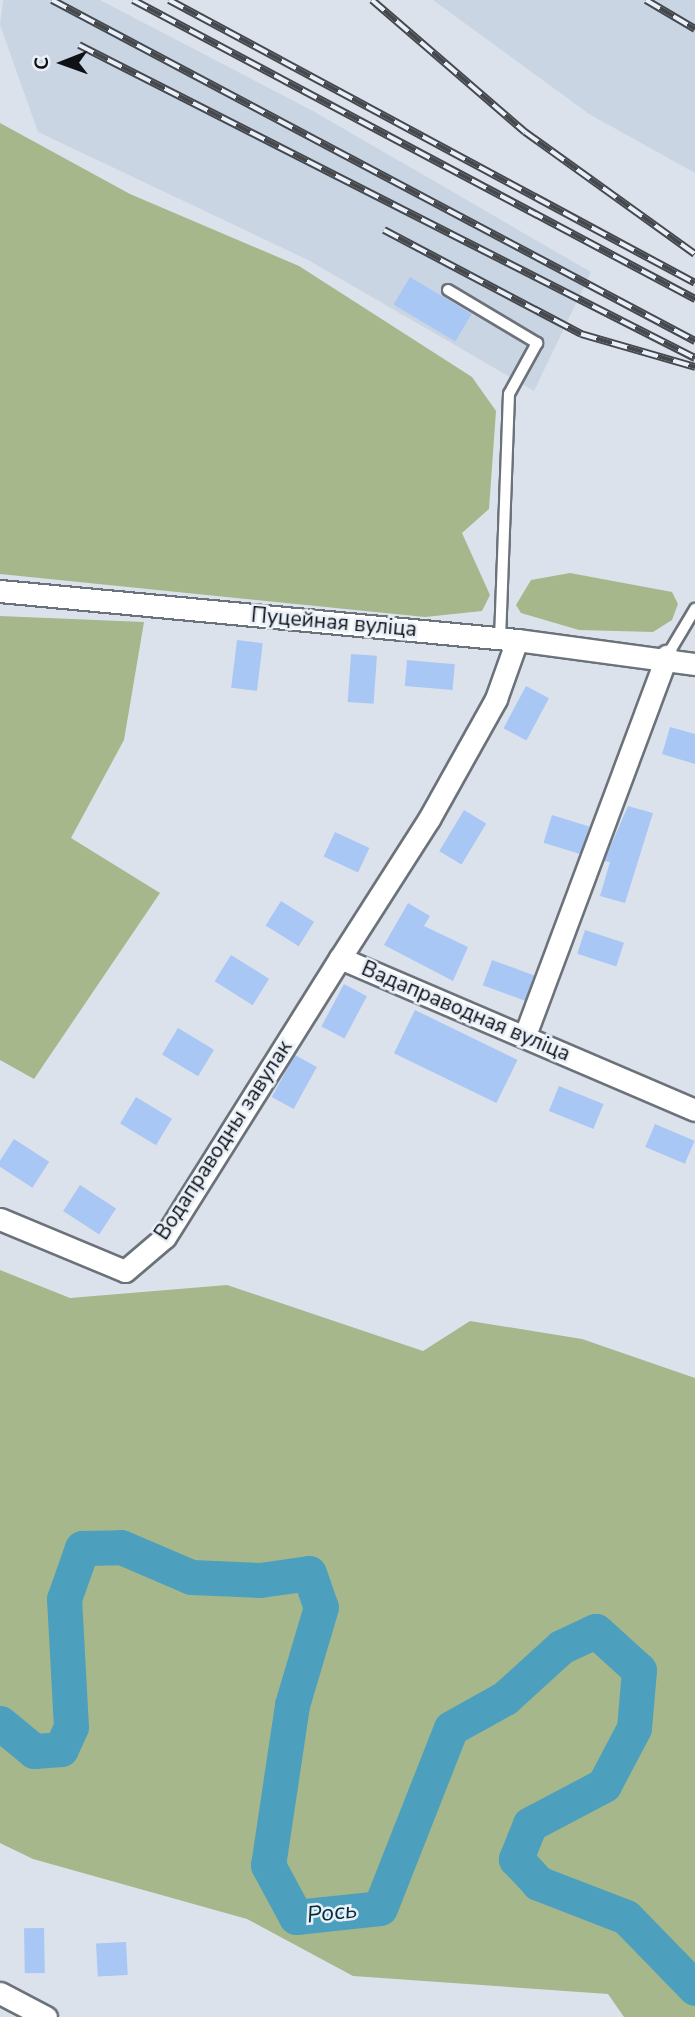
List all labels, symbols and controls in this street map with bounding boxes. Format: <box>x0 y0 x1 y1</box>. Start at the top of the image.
north arrow <box>28 28 98 98</box>
text: С <box>29 57 55 70</box>
street label: Пуцейная вуліца <box>250 602 418 642</box>
street label: Вадаправодная вуліца <box>358 956 574 1066</box>
street label: Водаправодны завулак <box>149 1036 297 1244</box>
water label: Рось <box>305 1897 359 1929</box>

